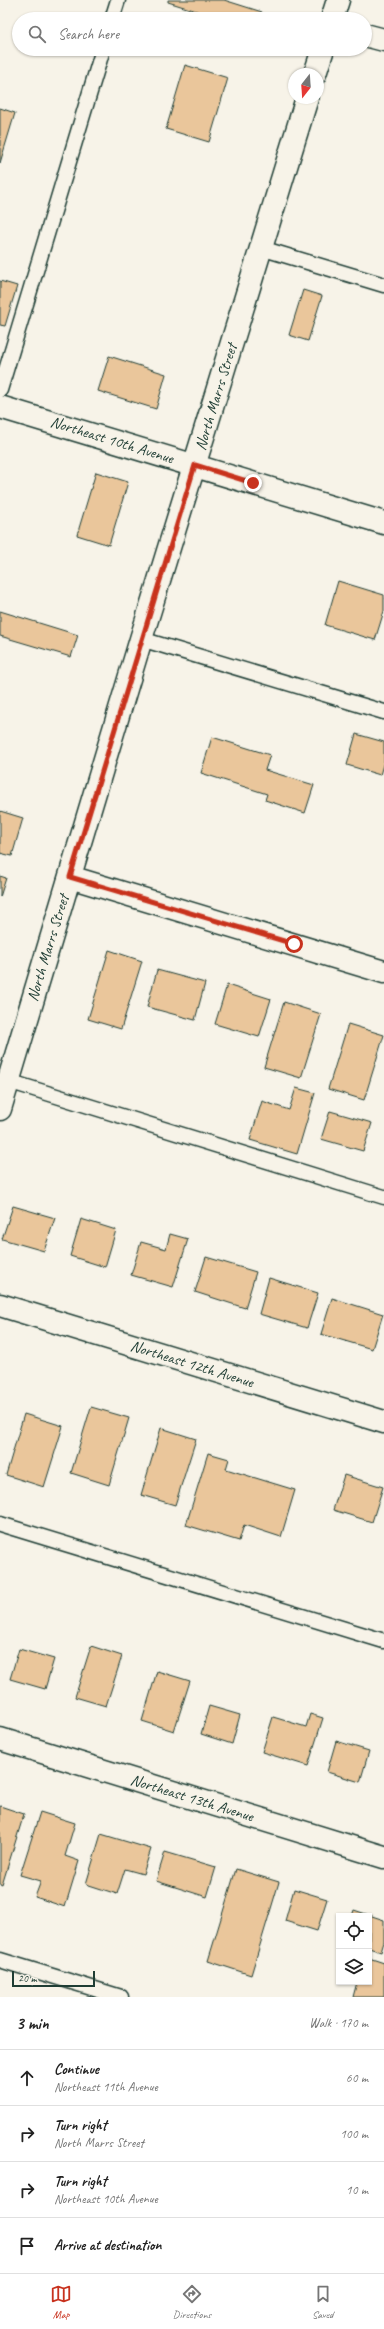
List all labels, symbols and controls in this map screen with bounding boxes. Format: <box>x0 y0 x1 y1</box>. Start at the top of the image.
search box <box>12 12 372 56</box>
icon: search <box>26 23 48 45</box>
text: Search here <box>58 25 119 44</box>
north arrow <box>288 68 324 104</box>
street label: North Marrs Street <box>190 339 242 453</box>
street label: Northeast 10th Avenue <box>48 412 178 469</box>
route end <box>244 474 262 492</box>
street label: North Marrs Street <box>22 890 74 1004</box>
route start <box>285 935 303 953</box>
street label: Northeast 12th Avenue <box>128 1336 258 1393</box>
street label: Northeast 13th Avenue <box>128 1770 258 1827</box>
map controls <box>336 1913 372 1985</box>
button: locate <box>336 1913 372 1949</box>
button: layers <box>336 1949 372 1985</box>
scale bar <box>12 1969 95 1988</box>
text: 20 m <box>18 1971 37 1985</box>
text: 3 min <box>16 2013 49 2034</box>
text: Walk · 170 m <box>309 2015 368 2031</box>
text: Continue <box>54 2060 99 2079</box>
icon: ahead <box>16 2067 38 2089</box>
text: 60 m <box>346 2070 368 2086</box>
text: Northeast 11th Avenue <box>54 2079 158 2095</box>
text: Turn right <box>54 2116 107 2135</box>
icon: right <box>16 2123 38 2145</box>
text: 100 m <box>340 2126 368 2142</box>
text: North Marrs Street <box>54 2135 144 2151</box>
text: Turn right <box>54 2172 107 2191</box>
icon: right <box>16 2179 38 2201</box>
text: 10 m <box>346 2182 368 2198</box>
text: Northeast 10th Avenue <box>54 2191 158 2207</box>
icon: arrive <box>16 2235 38 2257</box>
text: Arrive at destination <box>54 2236 161 2255</box>
tab: Map <box>50 2283 72 2321</box>
tab: Directions <box>173 2283 211 2321</box>
tab: Saved <box>312 2283 334 2321</box>

